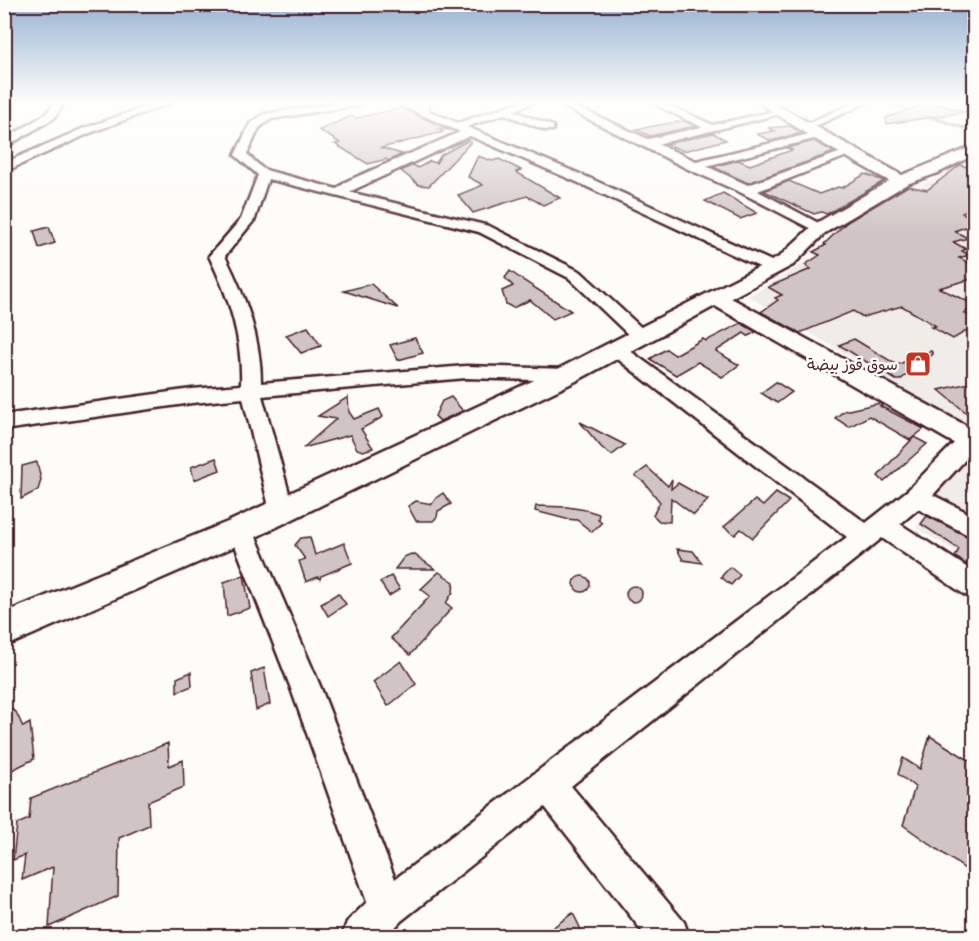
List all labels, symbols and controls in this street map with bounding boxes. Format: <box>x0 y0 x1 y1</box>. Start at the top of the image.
shop icon: سوق قوز بيضة <box>903 349 933 379</box>
place label: سوق قوز بيضة <box>807 354 898 375</box>

